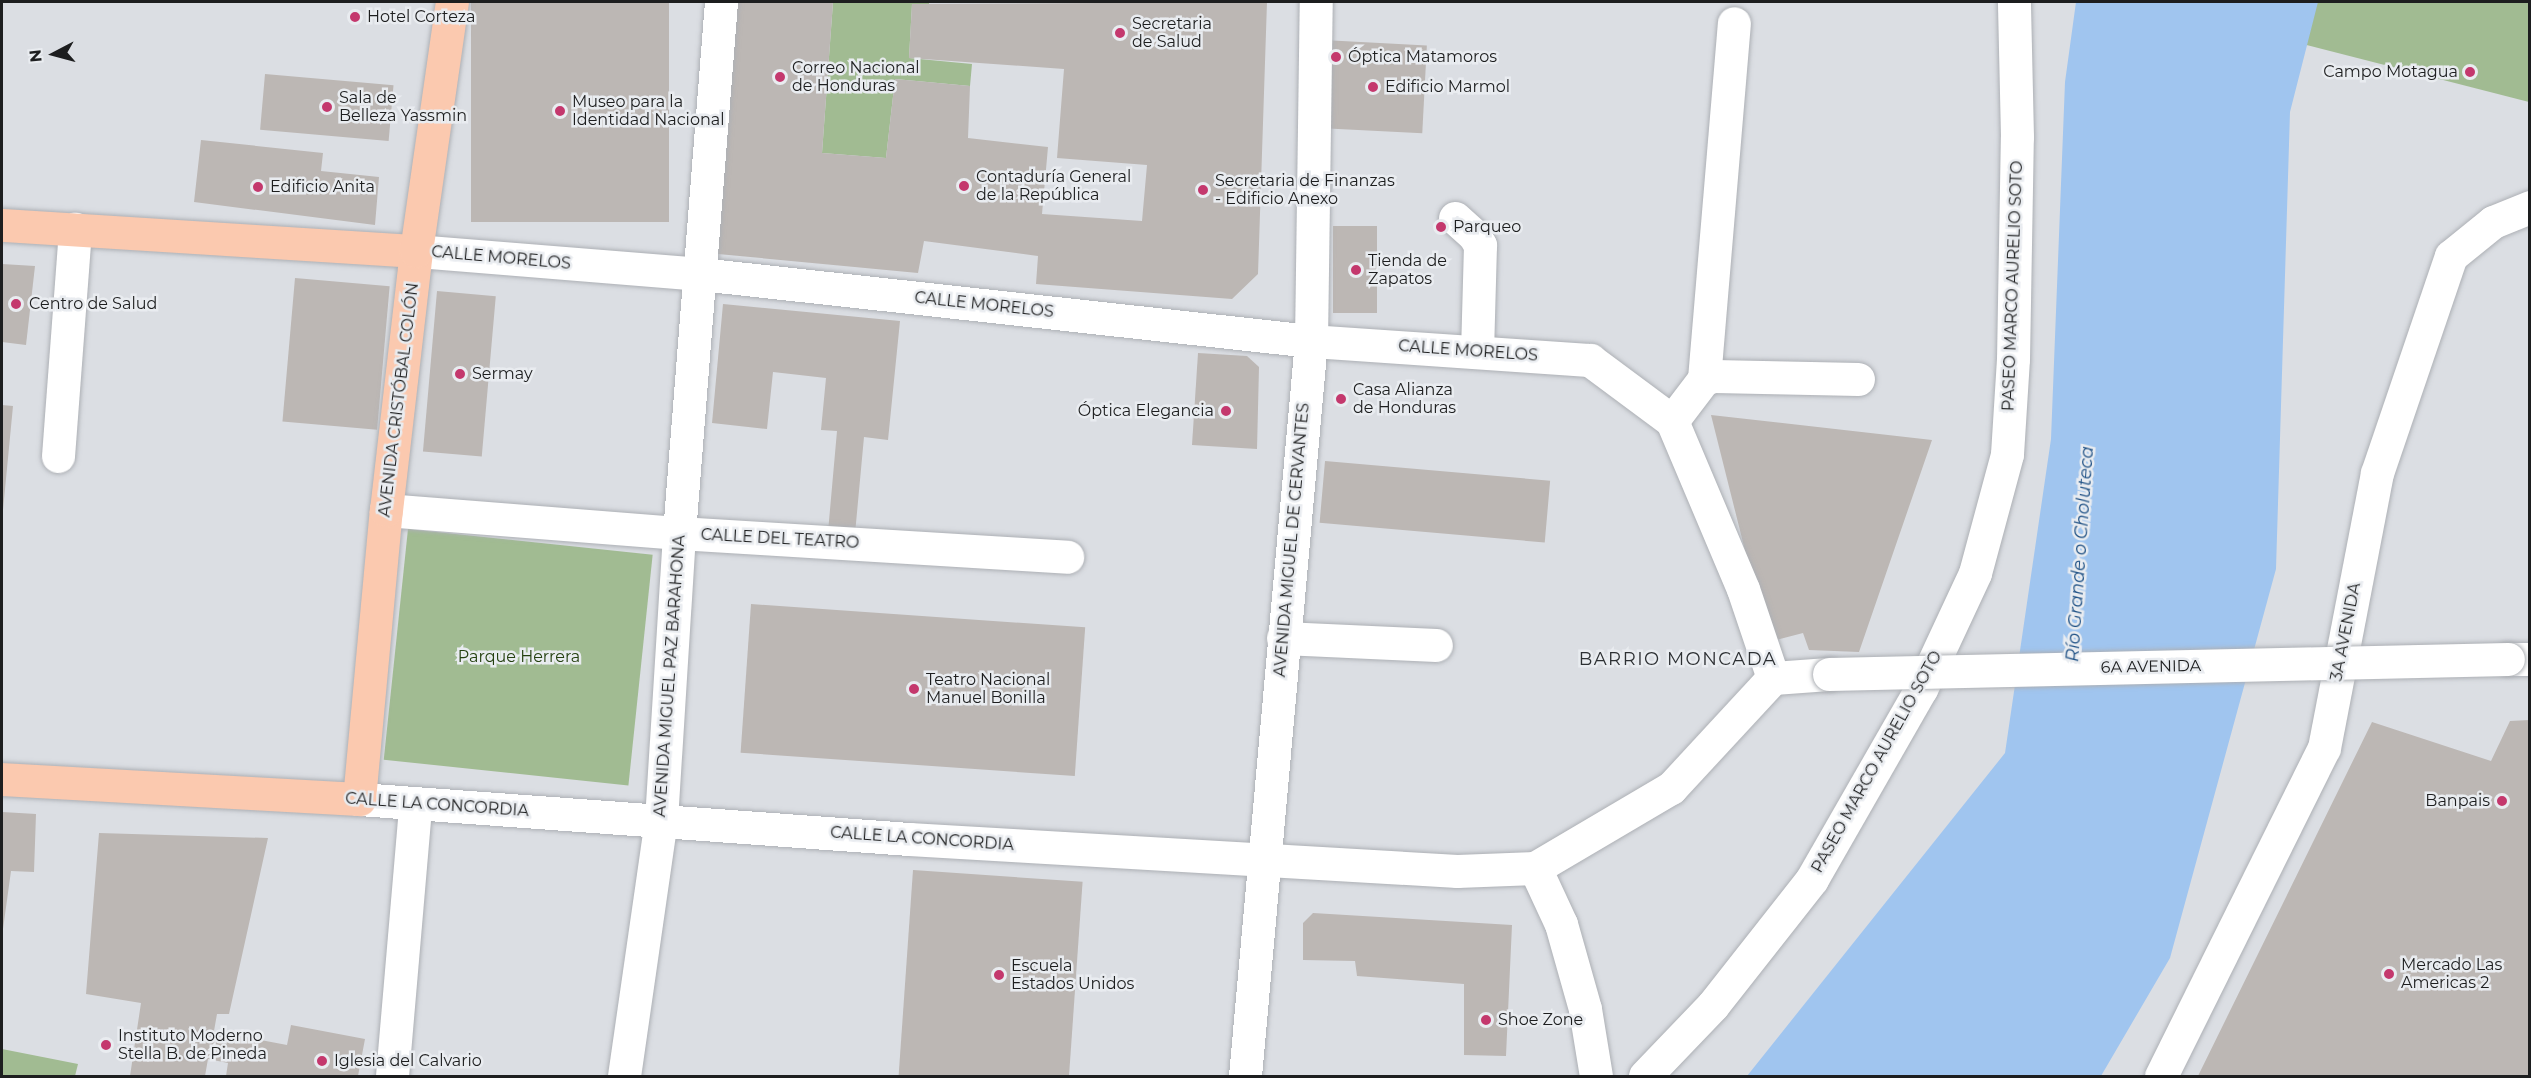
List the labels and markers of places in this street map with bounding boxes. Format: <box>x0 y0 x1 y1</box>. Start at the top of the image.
place label: Hotel Corteza <box>367 7 475 27</box>
marker: Hotel Corteza <box>348 10 362 24</box>
place label: Secretaria de Salud <box>1132 14 1212 52</box>
marker: Secretaria de Salud <box>1113 26 1127 40</box>
place label: Óptica Matamoros <box>1348 47 1497 67</box>
marker: Óptica Matamoros <box>1329 50 1343 64</box>
place label: Correo Nacional de Honduras <box>792 58 920 96</box>
place label: Campo Motagua <box>2323 62 2458 82</box>
marker: Campo Motagua <box>2463 65 2477 79</box>
marker: Correo Nacional de Honduras <box>773 70 787 84</box>
place label: Edificio Marmol <box>1385 77 1510 97</box>
marker: Edificio Marmol <box>1366 80 1380 94</box>
place label: Sala de Belleza Yassmin <box>339 88 467 126</box>
place label: Museo para la Identidad Nacional <box>572 92 725 130</box>
marker: Sala de Belleza Yassmin <box>320 100 334 114</box>
marker: Museo para la Identidad Nacional <box>553 104 567 118</box>
place label: Contaduría General de la República <box>976 167 1131 205</box>
place label: Secretaria de Finanzas - Edificio Anexo <box>1215 171 1395 209</box>
place label: Edificio Anita <box>270 177 375 197</box>
marker: Contaduría General de la República <box>957 179 971 193</box>
marker: Edificio Anita <box>251 180 265 194</box>
marker: Secretaria de Finanzas - Edificio Anexo <box>1196 183 1210 197</box>
place label: Parqueo <box>1453 217 1521 237</box>
marker: Parqueo <box>1434 220 1448 234</box>
place label: Tienda de Zapatos <box>1368 251 1447 289</box>
marker: Tienda de Zapatos <box>1349 263 1363 277</box>
place label: Centro de Salud <box>29 294 157 314</box>
marker: Centro de Salud <box>7 295 25 313</box>
place label: Sermay <box>472 364 533 384</box>
marker: Sermay <box>453 367 467 381</box>
place label: Casa Alianza de Honduras <box>1353 380 1456 418</box>
marker: Casa Alianza de Honduras <box>1334 392 1348 406</box>
place label: Óptica Elegancia <box>1078 401 1214 421</box>
marker: Óptica Elegancia <box>1219 404 1233 418</box>
place label: Teatro Nacional Manuel Bonilla <box>926 670 1050 708</box>
marker: Teatro Nacional Manuel Bonilla <box>907 682 921 696</box>
place label: Banpais <box>2425 791 2490 811</box>
marker: Banpais <box>2495 794 2509 808</box>
place label: Mercado Las Americas 2 <box>2401 955 2502 993</box>
place label: Escuela Estados Unidos <box>1011 956 1134 994</box>
marker: Mercado Las Americas 2 <box>2382 967 2396 981</box>
marker: Escuela Estados Unidos <box>992 968 1006 982</box>
place label: Shoe Zone <box>1498 1010 1583 1030</box>
marker: Shoe Zone <box>1479 1013 1493 1027</box>
place label: Instituto Moderno Stella B. de Pineda <box>118 1026 267 1064</box>
marker: Instituto Moderno Stella B. de Pineda <box>99 1038 113 1052</box>
place label: Iglesia del Calvario <box>334 1051 482 1071</box>
marker: Iglesia del Calvario <box>315 1054 329 1068</box>

